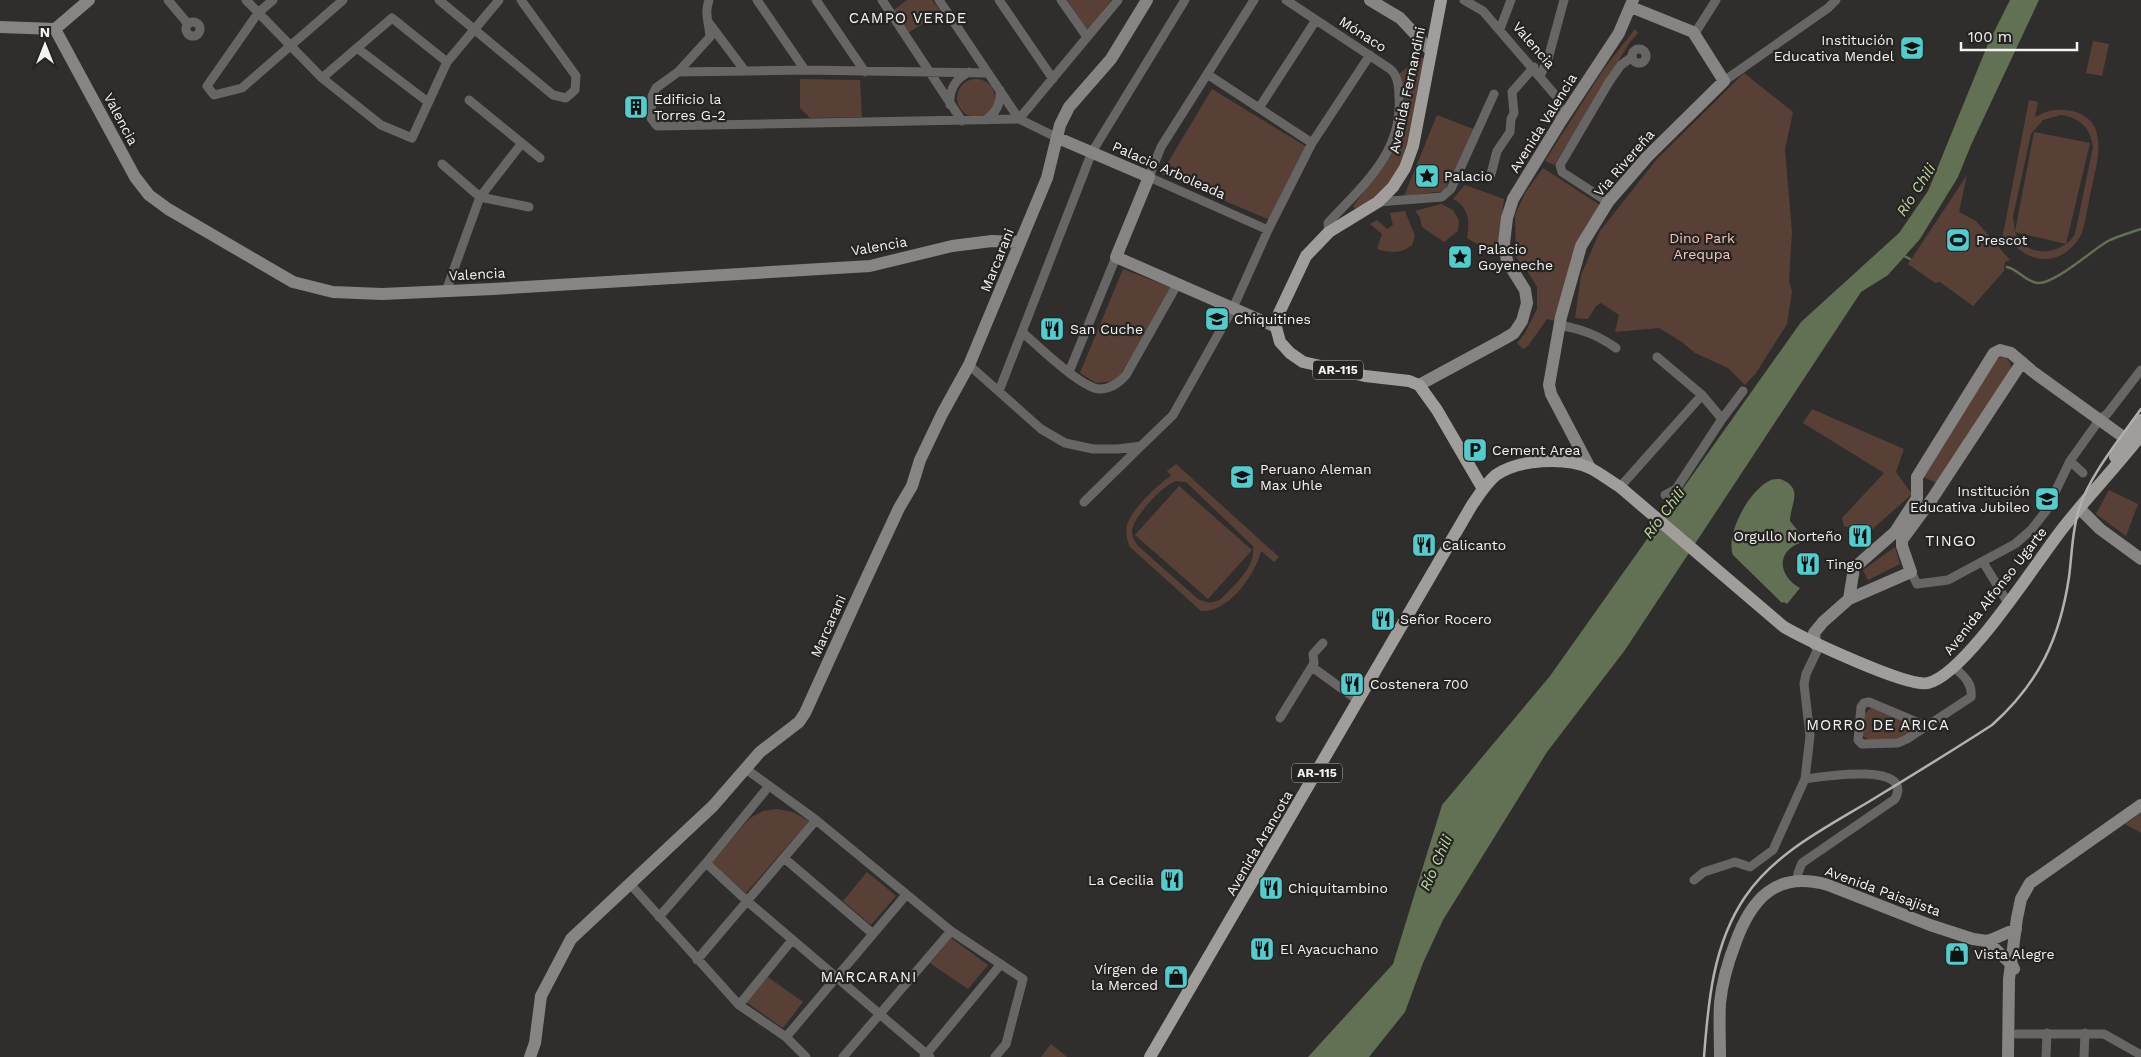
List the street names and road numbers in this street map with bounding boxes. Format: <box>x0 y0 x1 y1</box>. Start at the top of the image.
street label: Mónaco <box>1336 13 1390 55</box>
street label: Valencia <box>1509 18 1559 72</box>
street label: Avenida Fernandini <box>1386 25 1428 155</box>
street label: Avenida Valencia <box>1506 70 1580 176</box>
street label: Valencia <box>101 90 141 148</box>
street label: Via Rivereña <box>1591 126 1658 200</box>
street label: Palacio Arboleada <box>1110 138 1228 202</box>
street label: Marcarani <box>977 226 1017 294</box>
street label: Valencia <box>850 233 908 259</box>
street label: Valencia <box>448 265 506 283</box>
road number: AR-115 <box>1313 360 1363 380</box>
street label: Avenida Alfonso Ugarte <box>1940 524 2050 658</box>
street label: Marcarani <box>807 592 849 660</box>
road number: AR-115 <box>1292 764 1342 782</box>
street label: Avenida Arancota <box>1222 788 1296 898</box>
street label: Avenida Paisajista <box>1823 863 1943 919</box>

